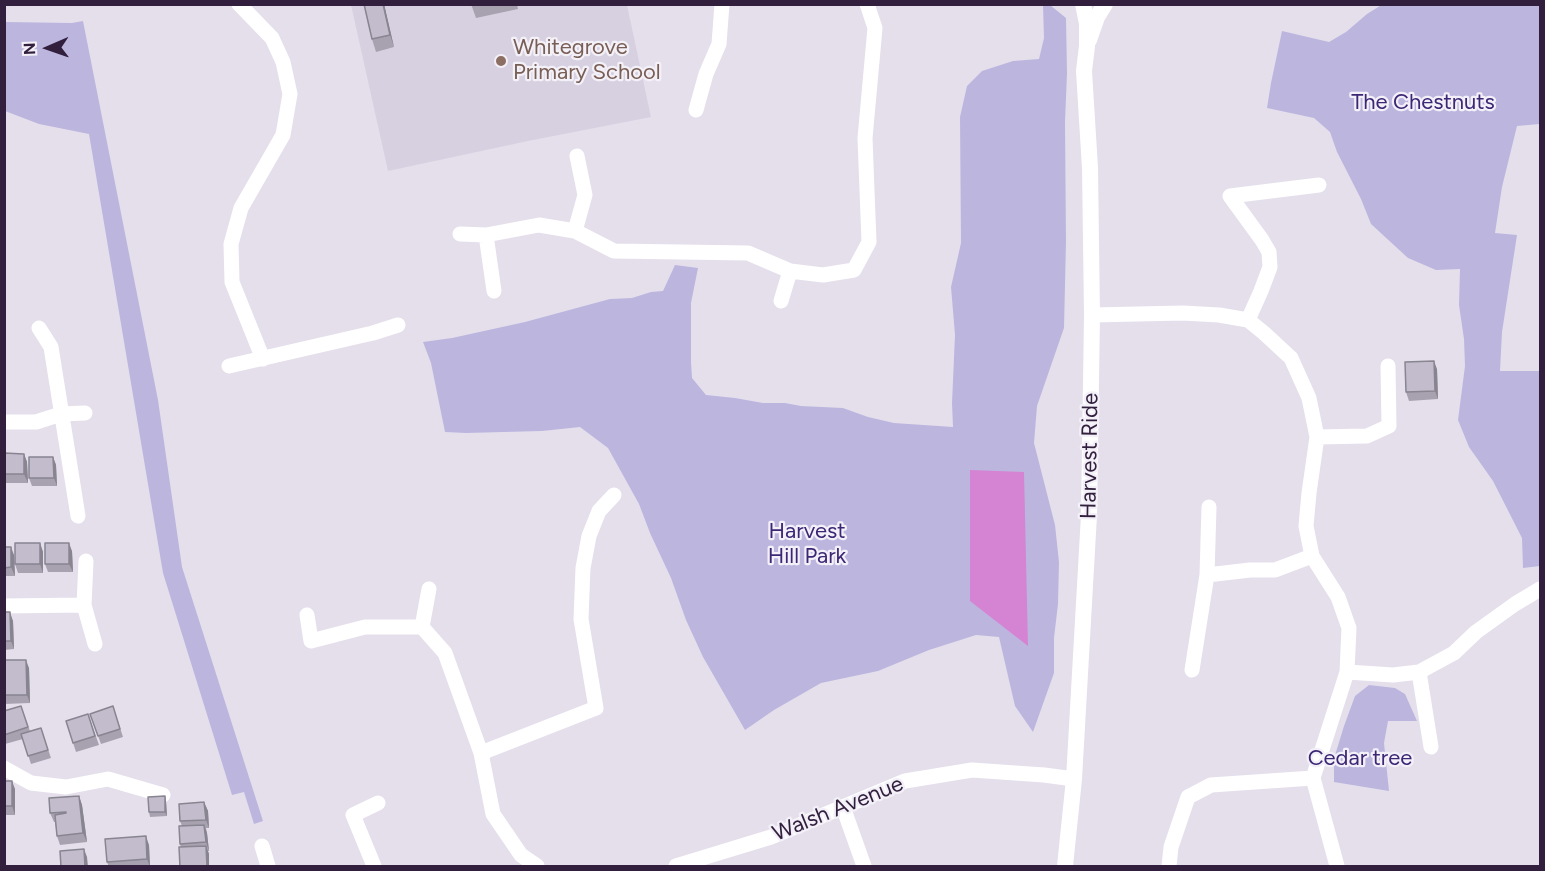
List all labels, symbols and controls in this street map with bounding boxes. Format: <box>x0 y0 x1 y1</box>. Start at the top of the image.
north arrow <box>18 18 78 78</box>
place label: Whitegrove Primary School <box>513 35 661 86</box>
text: N <box>20 42 39 55</box>
marker: Whitegrove Primary School <box>494 54 508 68</box>
park label: The Chestnuts <box>1351 90 1495 116</box>
street label: Harvest Ride <box>1076 393 1104 519</box>
park label: Harvest Hill Park <box>768 519 846 570</box>
park label: Cedar tree <box>1308 746 1412 772</box>
street label: Walsh Avenue <box>769 771 907 847</box>

